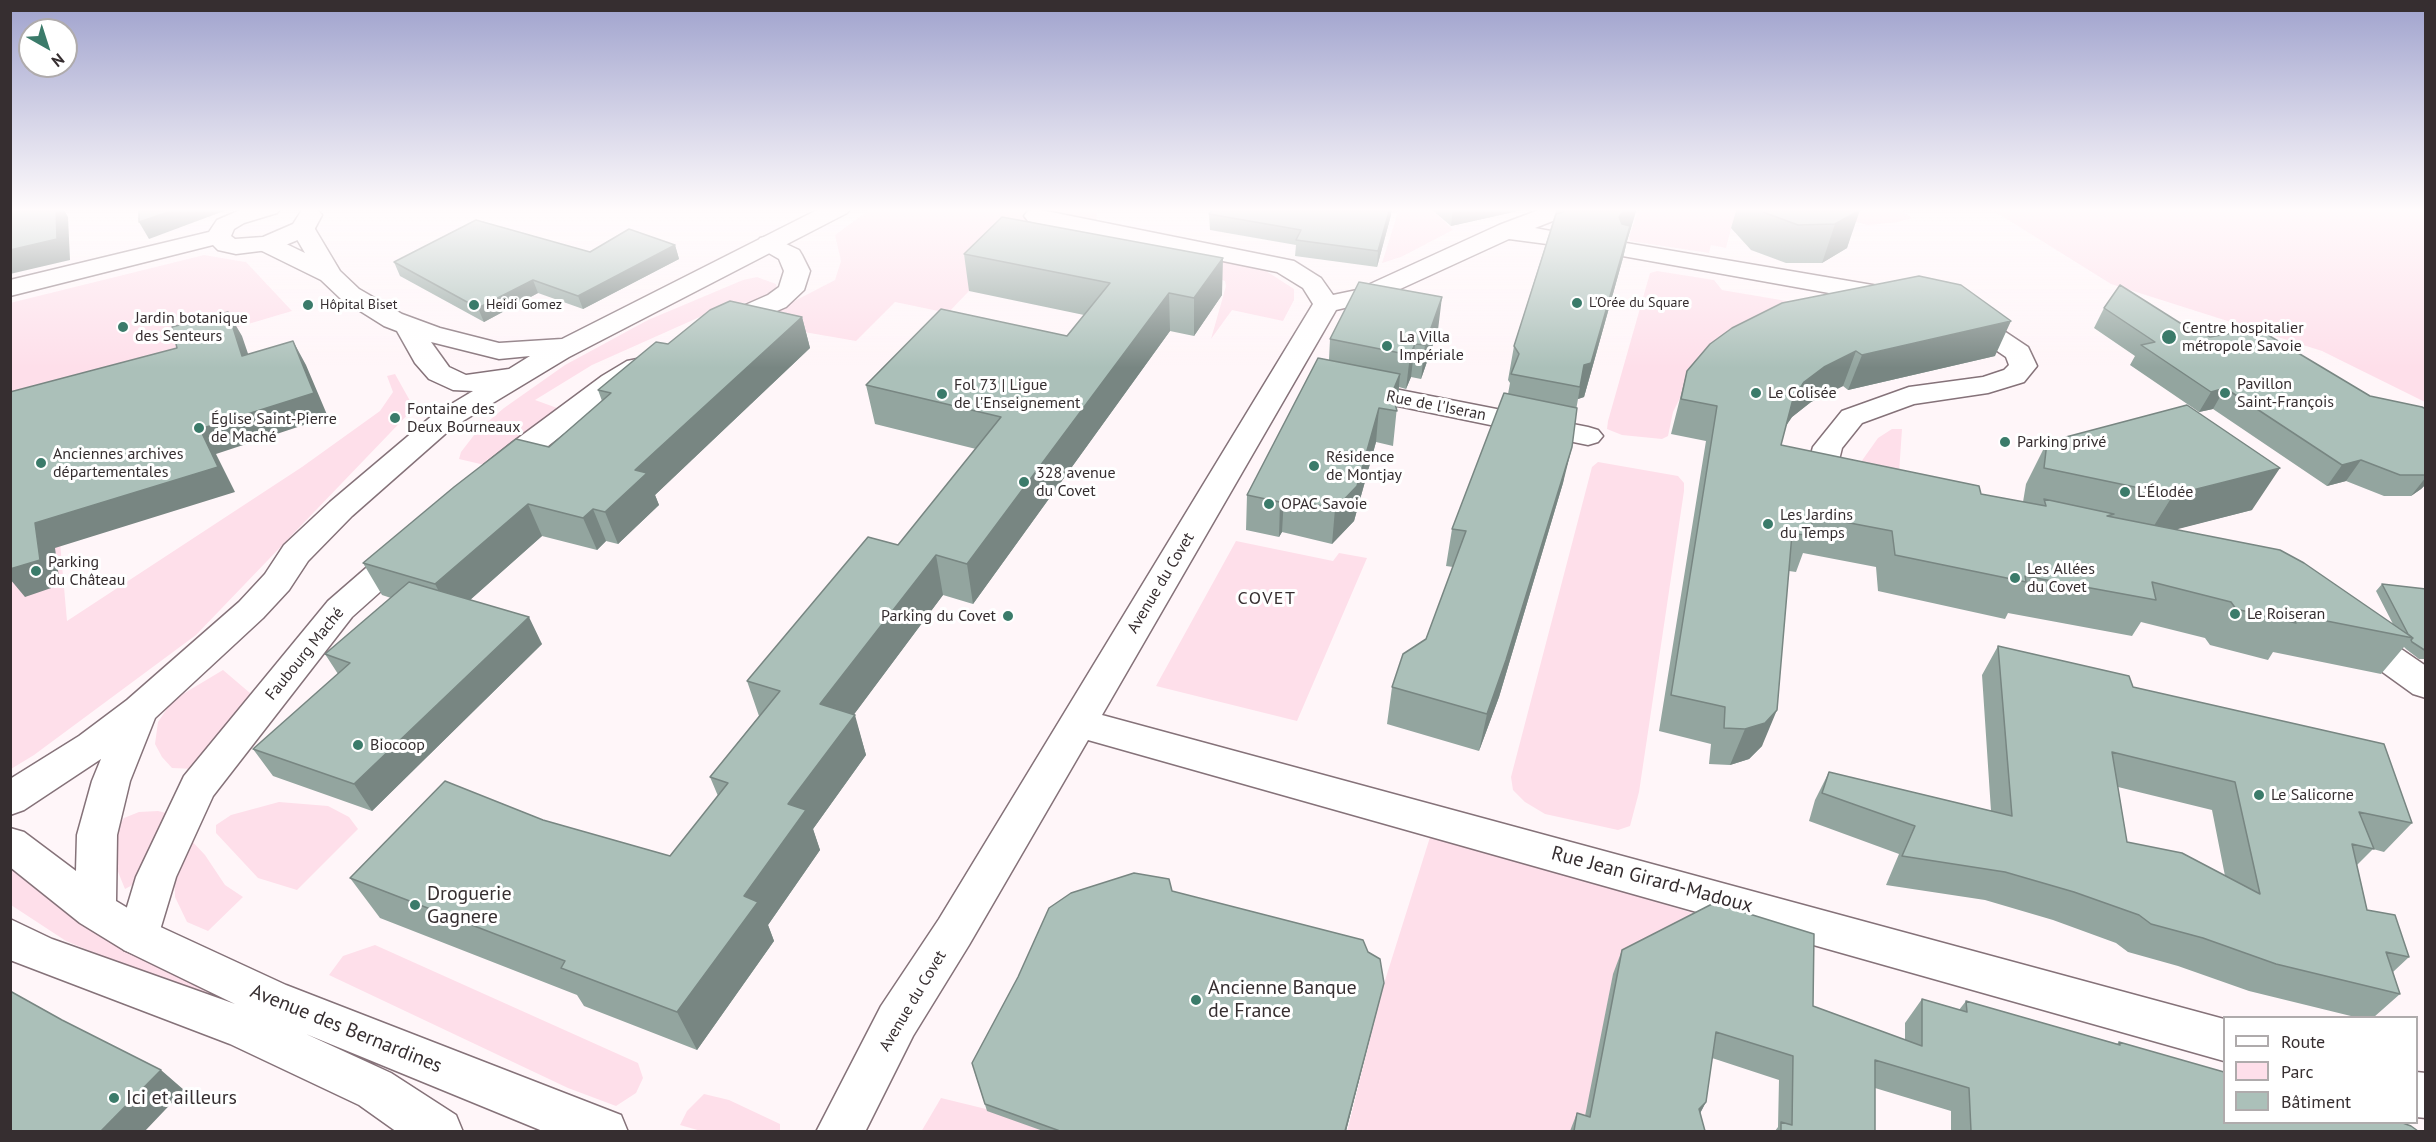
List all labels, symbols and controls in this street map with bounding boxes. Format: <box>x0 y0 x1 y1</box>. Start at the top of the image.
north arrow <box>18 18 78 78</box>
text: N <box>48 49 68 72</box>
place label: L'Orée du Square <box>1589 295 1689 311</box>
marker: L'Orée du Square <box>1570 296 1584 310</box>
place label: Hôpital Biset <box>320 297 397 313</box>
place label: Heidi Gomez <box>486 297 562 313</box>
marker: Hôpital Biset <box>301 298 315 312</box>
marker: Heidi Gomez <box>467 298 481 312</box>
place label: Jardin botanique des Senteurs <box>135 308 248 346</box>
place label: Centre hospitalier métropole Savoie <box>2182 318 2304 356</box>
marker: Jardin botanique des Senteurs <box>116 320 130 334</box>
place label: La Villa Impériale <box>1399 327 1464 365</box>
marker: Centre hospitalier métropole Savoie <box>2160 328 2178 346</box>
marker: La Villa Impériale <box>1380 339 1394 353</box>
place label: Pavillon Saint-François <box>2237 374 2334 412</box>
place label: Fol 73 | Ligue de l'Enseignement <box>954 375 1080 413</box>
place label: Le Colisée <box>1768 383 1837 403</box>
marker: Le Colisée <box>1749 386 1763 400</box>
marker: Pavillon Saint-François <box>2218 386 2232 400</box>
marker: Fol 73 | Ligue de l'Enseignement <box>935 387 949 401</box>
street label: Rue de l'Iseran <box>1384 387 1488 425</box>
place label: Fontaine des Deux Bourneaux <box>407 399 520 437</box>
place label: Église Saint-Pierre de Maché <box>211 409 337 447</box>
marker: Fontaine des Deux Bourneaux <box>388 411 402 425</box>
marker: Église Saint-Pierre de Maché <box>192 421 206 435</box>
place label: Parking privé <box>2017 432 2106 452</box>
marker: Parking privé <box>1998 435 2012 449</box>
place label: Anciennes archives départementales <box>53 444 183 482</box>
place label: Résidence de Montjay <box>1326 447 1402 485</box>
marker: Anciennes archives départementales <box>34 456 48 470</box>
marker: Résidence de Montjay <box>1307 459 1321 473</box>
place label: 328 avenue du Covet <box>1036 463 1116 501</box>
marker: 328 avenue du Covet <box>1017 475 1031 489</box>
place label: L'Élodée <box>2137 482 2193 502</box>
marker: L'Élodée <box>2118 485 2132 499</box>
place label: OPAC Savoie <box>1281 494 1367 514</box>
marker: OPAC Savoie <box>1262 497 1276 511</box>
place label: Les Jardins du Temps <box>1780 505 1853 543</box>
marker: Les Jardins du Temps <box>1761 517 1775 531</box>
street label: Avenue du Covet <box>1123 529 1199 637</box>
place label: Parking du Château <box>48 552 125 590</box>
place label: Les Allées du Covet <box>2027 559 2095 597</box>
marker: Parking du Château <box>29 564 43 578</box>
marker: Les Allées du Covet <box>2008 571 2022 585</box>
district label: COVET <box>1237 588 1297 610</box>
street label: Faubourg Maché <box>262 604 348 704</box>
place label: Le Roiseran <box>2247 604 2325 624</box>
place label: Parking du Covet <box>881 606 996 626</box>
marker: Le Roiseran <box>2228 607 2242 621</box>
marker: Parking du Covet <box>1001 609 1015 623</box>
place label: Biocoop <box>370 735 425 755</box>
marker: Biocoop <box>351 738 365 752</box>
place label: Le Salicorne <box>2271 785 2354 805</box>
marker: Le Salicorne <box>2252 788 2266 802</box>
street label: Rue Jean Girard-Madoux <box>1549 842 1755 918</box>
place label: Droguerie Gagnere <box>427 882 512 929</box>
marker: Droguerie Gagnere <box>408 898 422 912</box>
street label: Avenue du Covet <box>875 947 951 1055</box>
place label: Ancienne Banque de France <box>1208 976 1357 1023</box>
street label: Avenue des Bernardines <box>247 980 445 1078</box>
marker: Ancienne Banque de France <box>1189 993 1203 1007</box>
legend <box>2223 1016 2418 1124</box>
text: Route <box>2281 1030 2325 1053</box>
text: Parc <box>2281 1060 2314 1083</box>
place label: Ici et ailleurs <box>126 1086 237 1110</box>
text: Bâtiment <box>2281 1090 2351 1113</box>
marker: Ici et ailleurs <box>107 1091 121 1105</box>

